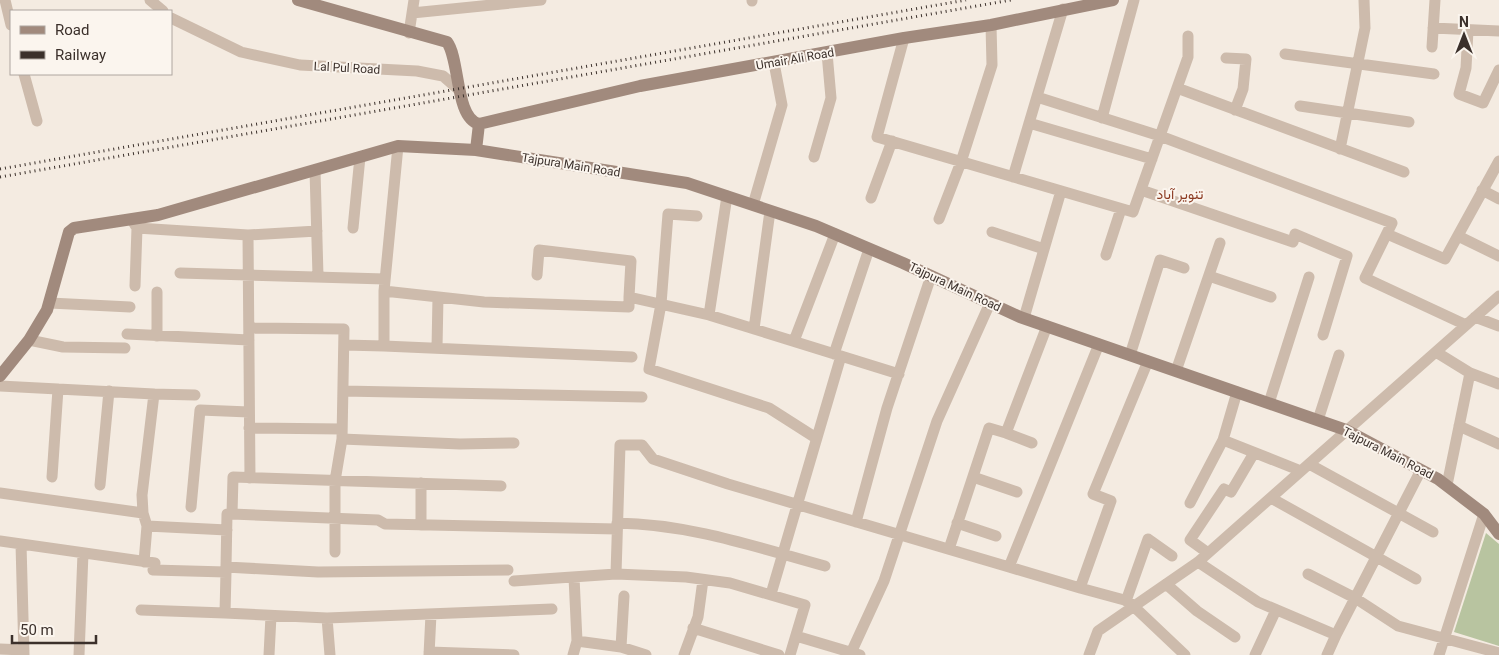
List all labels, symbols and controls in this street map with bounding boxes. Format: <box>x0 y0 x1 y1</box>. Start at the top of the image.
legend <box>10 10 172 75</box>
north arrow <box>1439 10 1489 60</box>
text: N <box>1459 14 1469 30</box>
text: Road <box>55 21 89 39</box>
street label: Umair Ali Road <box>755 45 835 73</box>
text: Railway <box>55 46 106 64</box>
street label: Lal Pul Road <box>313 59 381 77</box>
street label: Tajpura Main Road <box>521 150 621 180</box>
district label: تنویر آباد <box>1156 186 1204 203</box>
street label: Tajpura Main Road <box>907 260 1003 314</box>
street label: Tajpura Main Road <box>1340 424 1436 482</box>
scale bar <box>12 612 96 644</box>
text: 50 m <box>20 621 54 639</box>

